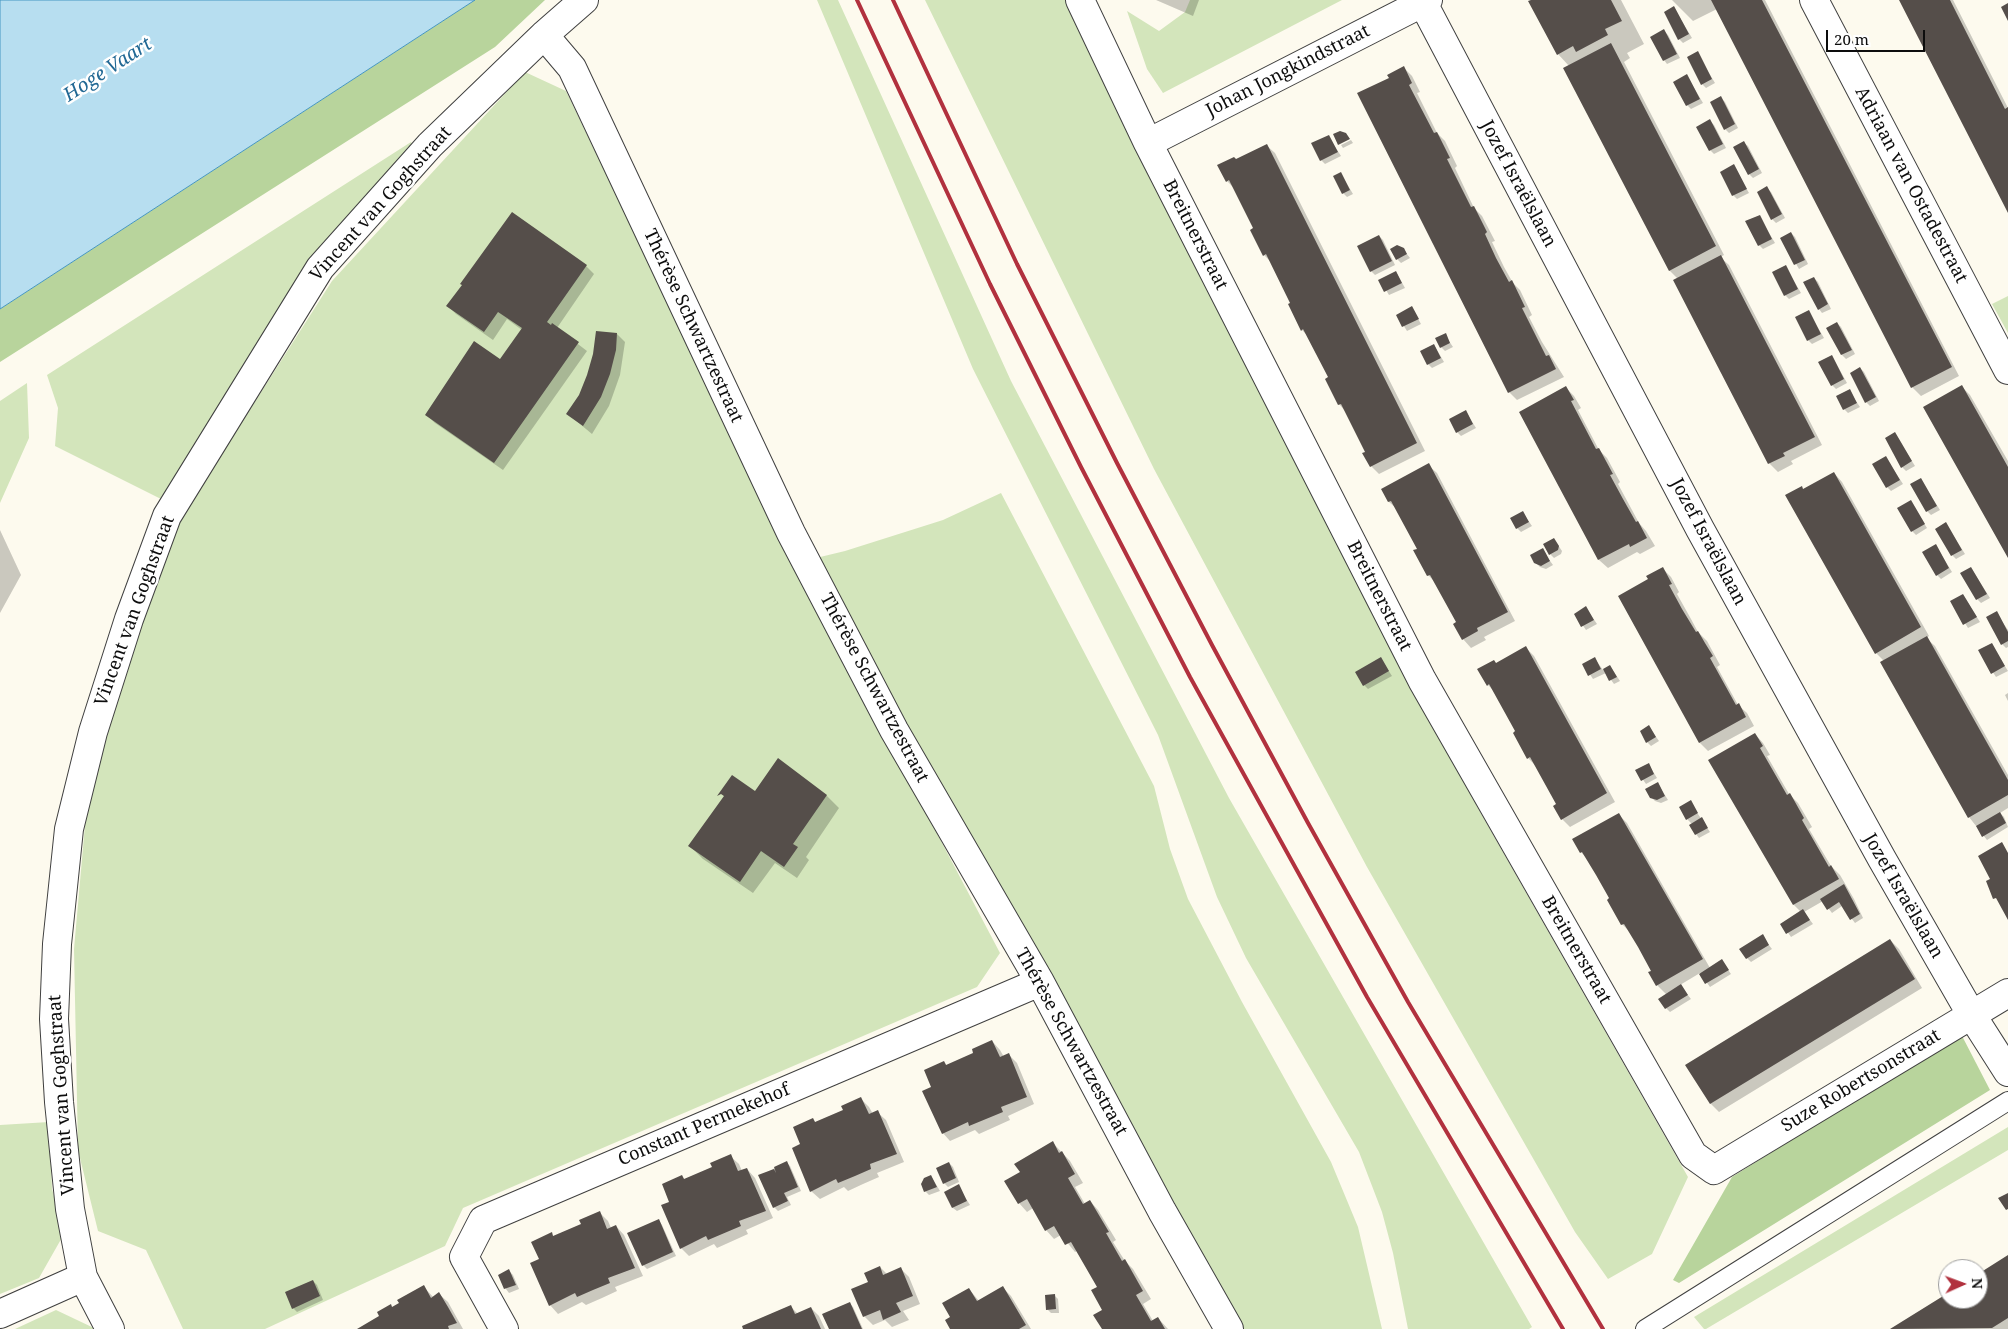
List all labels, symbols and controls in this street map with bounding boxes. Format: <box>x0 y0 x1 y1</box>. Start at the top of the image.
street label: Johan Jongkindstraat <box>1203 20 1373 122</box>
scale bar <box>1828 20 1927 52</box>
text: 20 m <box>1834 29 1869 49</box>
water label: Hoge Vaart <box>60 33 156 107</box>
street label: Adriaan van Ostadestraat <box>1850 83 1972 287</box>
street label: Jozef Israëlslaan <box>1475 117 1561 251</box>
street label: Vincent van Goghstraat <box>306 122 456 286</box>
street label: Breitnerstraat <box>1158 176 1232 294</box>
street label: Thérèse Schwartzestraat <box>639 226 747 426</box>
street label: Jozef Israëlslaan <box>1665 475 1751 609</box>
street label: Vincent van Goghstraat <box>90 513 180 709</box>
street label: Breitnerstraat <box>1342 537 1416 655</box>
street label: Thérèse Schwartzestraat <box>815 590 933 786</box>
street label: Jozef Israëlslaan <box>1858 830 1948 962</box>
street label: Breitnerstraat <box>1536 892 1616 1008</box>
street label: Thérèse Schwartzestraat <box>1010 944 1132 1140</box>
street label: Vincent van Goghstraat <box>44 994 80 1196</box>
street label: Suze Robertsonstraat <box>1778 1025 1944 1137</box>
street label: Constant Permekehof <box>615 1079 793 1171</box>
north arrow <box>1938 1259 1988 1309</box>
text: N <box>1968 1278 1987 1289</box>

